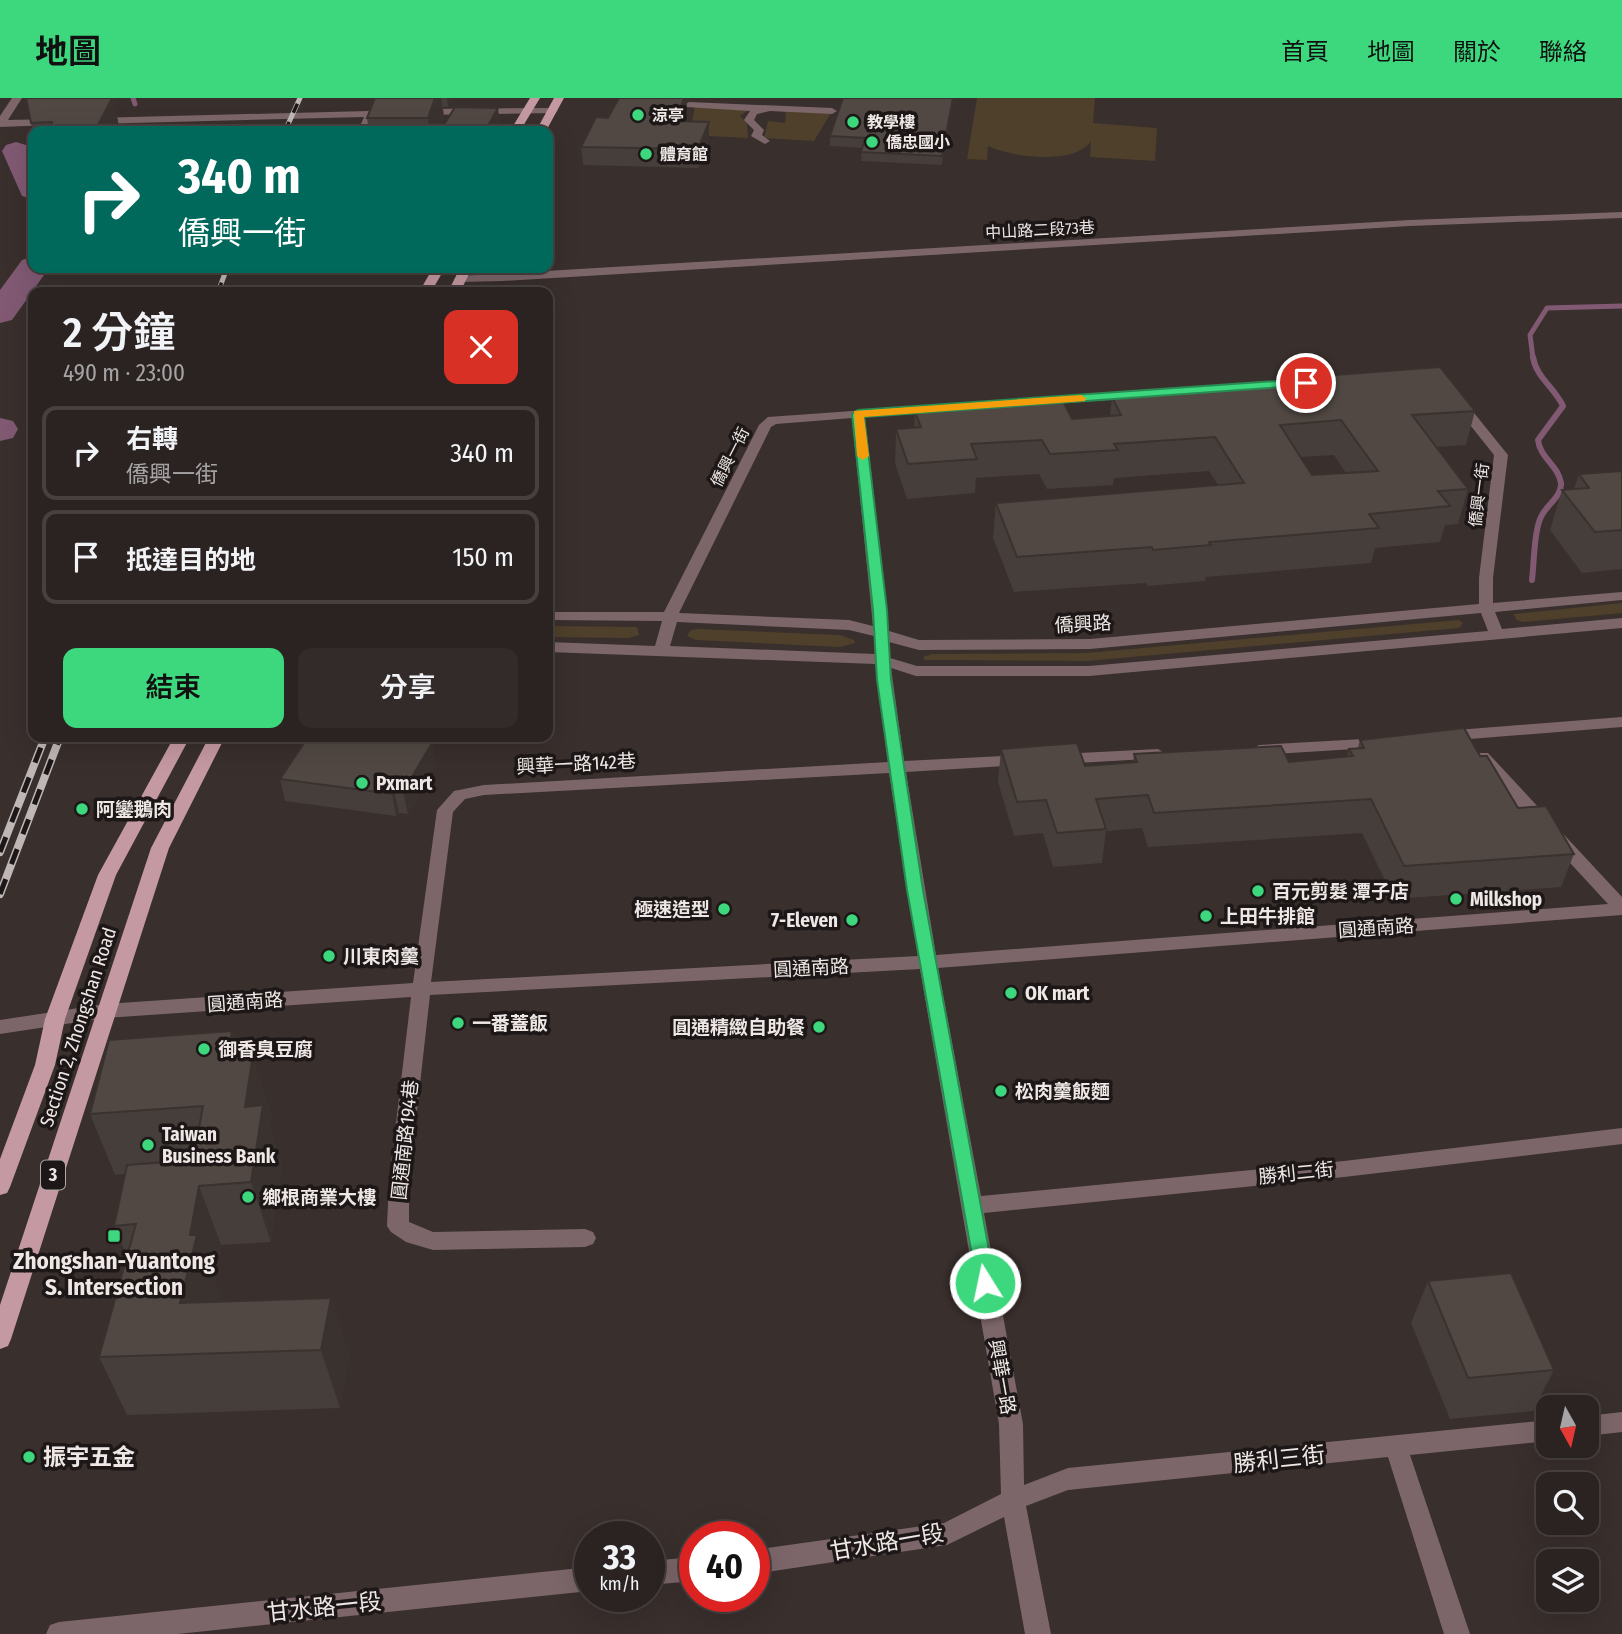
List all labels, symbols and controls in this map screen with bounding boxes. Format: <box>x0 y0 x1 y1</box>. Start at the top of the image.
text: 地圖 <box>35 32 101 72</box>
text: 首頁 <box>1281 38 1329 66</box>
text: 地圖 <box>1367 38 1415 66</box>
text: 關於 <box>1453 38 1501 66</box>
text: 聯絡 <box>1539 38 1587 66</box>
place label: 涼亭 <box>652 106 684 125</box>
marker: 涼亭 <box>630 107 646 123</box>
place label: 教學樓 <box>867 113 915 132</box>
marker: 教學樓 <box>845 114 861 130</box>
place label: 僑忠國小 <box>886 133 950 152</box>
marker: 僑忠國小 <box>864 134 880 150</box>
place label: 體育館 <box>660 145 708 164</box>
marker: 體育館 <box>638 146 654 162</box>
text: 340 m <box>178 147 301 206</box>
icon: right <box>63 154 154 245</box>
text: 僑興一街 <box>178 214 306 252</box>
street label: 中山路二段73巷 <box>985 218 1095 242</box>
text: 2 分鐘 <box>63 308 175 358</box>
button: close <box>444 310 518 384</box>
pin <box>1276 353 1336 413</box>
text: 490 m · 23:00 <box>63 359 185 387</box>
icon: arrive <box>1287 364 1325 402</box>
text: 右轉 <box>126 424 178 455</box>
street label: 僑興一街 <box>707 424 753 490</box>
icon: right <box>67 434 105 472</box>
text: 340 m <box>450 438 514 469</box>
text: 僑興一街 <box>126 460 218 488</box>
street label: 僑興一街 <box>1466 462 1492 528</box>
icon: arrive <box>67 538 105 576</box>
text: 150 m <box>452 542 514 573</box>
text: 抵達目的地 <box>126 545 256 576</box>
street label: 僑興路 <box>1054 611 1112 637</box>
button: 結束 <box>63 648 284 728</box>
button: 分享 <box>298 648 518 728</box>
street label: 興華一路142巷 <box>516 749 636 779</box>
place label: Pxmart <box>376 772 433 795</box>
marker: Pxmart <box>354 775 370 791</box>
place label: 阿鑾鵝肉 <box>96 798 172 821</box>
marker: 阿鑾鵝肉 <box>74 801 90 817</box>
place label: 百元剪髮 潭子店 <box>1272 880 1409 903</box>
marker: 百元剪髮 潭子店 <box>1250 883 1266 899</box>
place label: Milkshop <box>1470 888 1542 911</box>
marker: Milkshop <box>1448 891 1464 907</box>
place label: 極速造型 <box>634 898 710 921</box>
marker: 極速造型 <box>716 901 732 917</box>
place label: 上田牛排館 <box>1220 905 1315 928</box>
marker: 上田牛排館 <box>1198 908 1214 924</box>
place label: 7-Eleven <box>771 909 838 932</box>
marker: 7-Eleven <box>844 912 860 928</box>
street label: 圓通南路 <box>1337 914 1415 942</box>
street label: Section 2, Zhongshan Road <box>35 924 121 1130</box>
place label: 川東肉羹 <box>343 945 419 968</box>
marker: 川東肉羹 <box>321 948 337 964</box>
street label: 圓通南路 <box>772 955 850 981</box>
place label: OK mart <box>1025 982 1090 1005</box>
marker: OK mart <box>1003 985 1019 1001</box>
street label: 圓通南路 <box>206 988 284 1016</box>
place label: 一番蓋飯 <box>472 1012 548 1035</box>
marker: 一番蓋飯 <box>450 1015 466 1031</box>
place label: 圓通精緻自助餐 <box>672 1016 805 1039</box>
marker: 圓通精緻自助餐 <box>811 1019 827 1035</box>
place label: 御香臭豆腐 <box>218 1038 313 1061</box>
marker: 御香臭豆腐 <box>196 1041 212 1057</box>
street label: 圓通南路194巷 <box>387 1079 423 1201</box>
place label: 松肉羹飯麵 <box>1015 1080 1110 1103</box>
marker: 松肉羹飯麵 <box>993 1083 1009 1099</box>
place label: Taiwan Business Bank <box>162 1123 276 1168</box>
marker: Taiwan Business Bank <box>140 1137 156 1153</box>
street label: 勝利二街 <box>1257 1158 1335 1188</box>
road number: 3 <box>41 1160 65 1190</box>
place label: 鄉根商業大樓 <box>262 1186 376 1209</box>
marker: 鄉根商業大樓 <box>240 1189 256 1205</box>
marker: Zhongshan-Yuantong S. Intersection <box>106 1228 122 1244</box>
position arrow <box>948 1246 1022 1320</box>
place label: Zhongshan-Yuantong S. Intersection <box>13 1247 216 1301</box>
street label: 興華一路 <box>984 1338 1020 1416</box>
north arrow <box>1536 1395 1600 1458</box>
map controls <box>1536 1395 1599 1612</box>
street label: 勝利三街 <box>1232 1440 1326 1478</box>
place label: 振宇五金 <box>43 1443 135 1471</box>
marker: 振宇五金 <box>21 1449 37 1465</box>
button: search <box>1536 1472 1599 1535</box>
street label: 甘水路一段 <box>828 1518 946 1566</box>
speed limit sign: 40 <box>679 1521 770 1612</box>
text: 33 <box>603 1536 636 1578</box>
button: layers <box>1536 1549 1599 1612</box>
text: km/h <box>599 1573 640 1595</box>
street label: 甘水路一段 <box>265 1587 383 1627</box>

